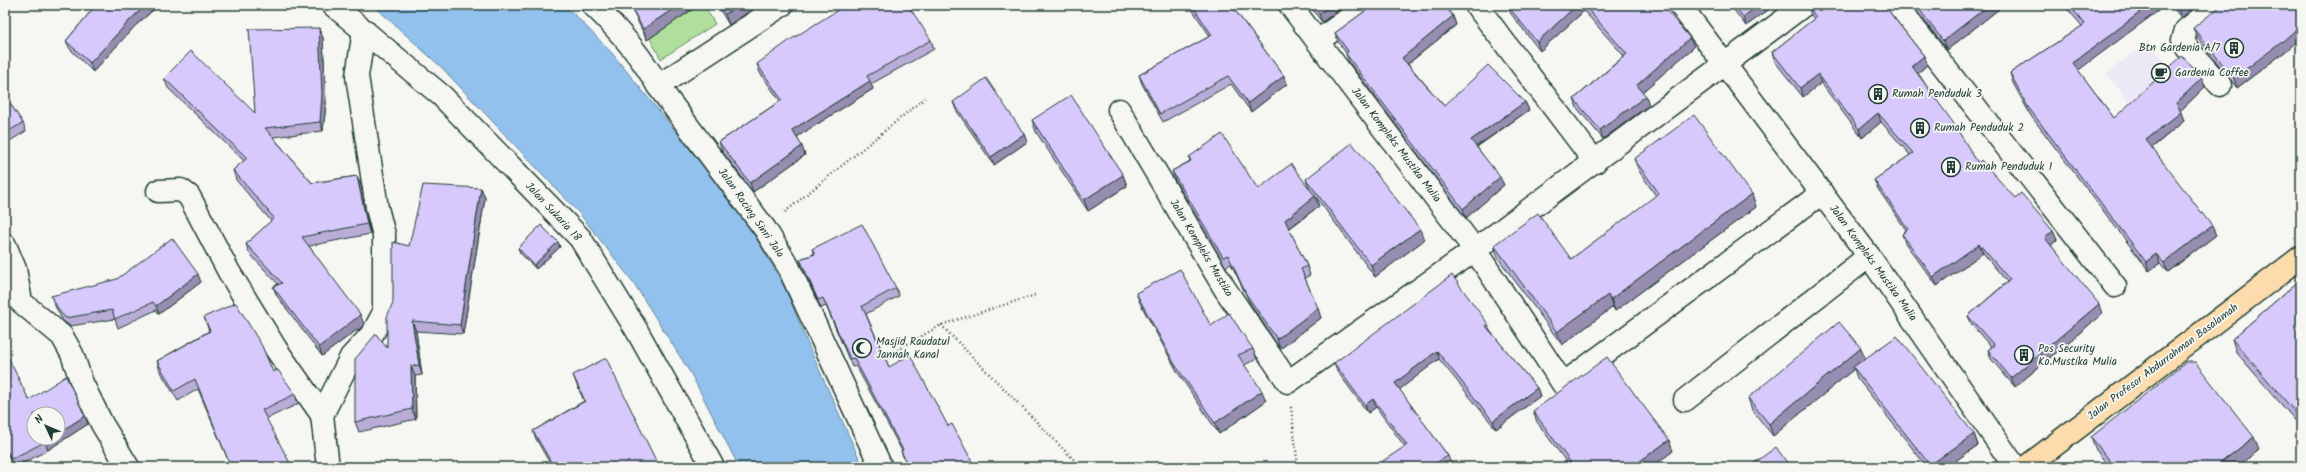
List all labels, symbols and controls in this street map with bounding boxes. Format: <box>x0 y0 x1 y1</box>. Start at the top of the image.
building icon: Btn Gardenia A/7 <box>2223 37 2245 59</box>
place label: Btn Gardenia A/7 <box>2139 39 2221 57</box>
cafe icon: Gardenia Coffee <box>2150 62 2172 84</box>
place label: Gardenia Coffee <box>2175 64 2249 82</box>
street label: Jalan Kompleks Mustika Mulia <box>1347 83 1445 207</box>
building icon: Rumah Penduduk 3 <box>1867 83 1889 105</box>
place label: Rumah Penduduk 3 <box>1892 85 1982 103</box>
building icon: Rumah Penduduk 2 <box>1909 117 1931 139</box>
place label: Rumah Penduduk 2 <box>1934 119 2024 137</box>
building icon: Rumah Penduduk 1 <box>1940 156 1962 178</box>
place label: Rumah Penduduk 1 <box>1965 158 2052 176</box>
street label: Jalan Racing Sinri Jala <box>713 164 789 262</box>
street label: Jalan Sukaria 18 <box>521 178 586 246</box>
street label: Jalan Kompleks Mustika <box>1165 195 1237 301</box>
street label: Jalan Kompleks Mustika Mulia <box>1824 201 1922 325</box>
street label: Jalan Profesor Abdurrahman Basalamah <box>2084 299 2242 425</box>
place label: Masjid Raudatul Jannah Kanal <box>876 333 950 364</box>
mosque icon: Masjid Raudatul Jannah Kanal <box>851 337 873 359</box>
place label: Pos Security Ko.Mustika Mulia <box>2038 340 2117 371</box>
building icon: Pos Security Ko.Mustika Mulia <box>2013 344 2035 366</box>
north arrow <box>26 406 66 446</box>
text: N <box>31 411 48 429</box>

